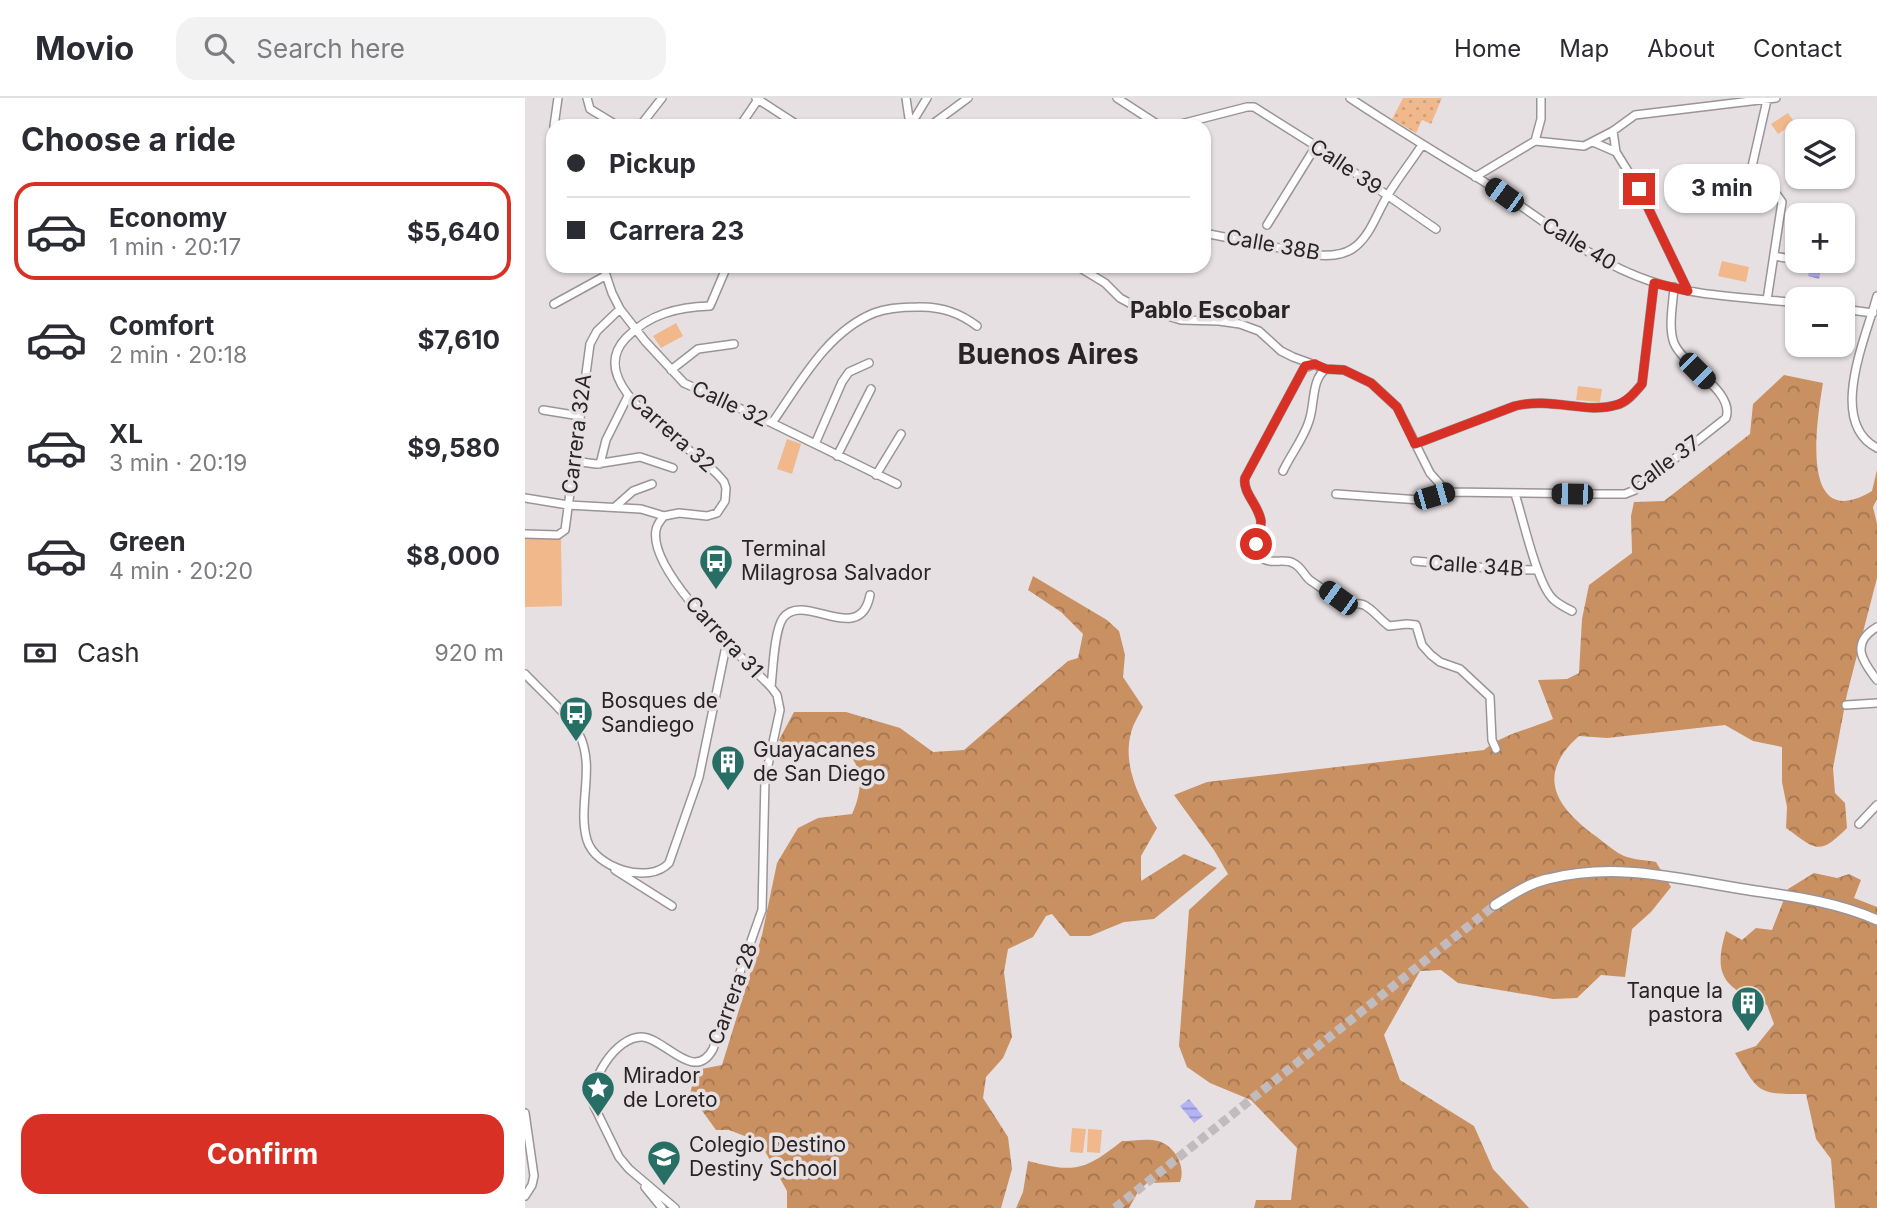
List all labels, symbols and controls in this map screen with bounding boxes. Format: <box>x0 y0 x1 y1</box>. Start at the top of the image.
search box <box>176 17 666 80</box>
text: Movio <box>35 28 134 68</box>
icon: search <box>200 29 238 67</box>
text: Search here <box>256 33 405 64</box>
text: Home <box>1454 34 1521 63</box>
text: Map <box>1559 34 1609 63</box>
text: About <box>1647 34 1715 63</box>
text: Contact <box>1753 34 1842 63</box>
map controls <box>1785 119 1855 357</box>
button: layers <box>1785 119 1855 189</box>
text: Choose a ride <box>21 120 236 159</box>
street label: Calle 39 <box>1306 133 1387 200</box>
text: Pickup <box>609 148 696 179</box>
callout: 3 min <box>1663 164 1779 214</box>
route end <box>1623 173 1655 205</box>
car <box>1481 174 1528 216</box>
text: 3 min <box>1691 174 1753 202</box>
icon: car <box>25 200 88 263</box>
text: Economy <box>109 202 227 233</box>
button: + <box>1785 203 1855 273</box>
street label: Calle 40 <box>1538 212 1621 275</box>
text: Carrera 23 <box>609 215 744 246</box>
text: $5,640 <box>407 216 500 247</box>
street label: Calle 38B <box>1224 224 1322 265</box>
text: 1 min · 20:17 <box>109 233 241 261</box>
button: − <box>1785 287 1855 357</box>
district label: Pablo Escobar <box>1130 296 1290 324</box>
icon: car <box>25 308 88 371</box>
text: Comfort <box>109 310 214 341</box>
text: $7,610 <box>418 324 500 355</box>
district label: Buenos Aires <box>957 337 1139 371</box>
text: 2 min · 20:18 <box>109 341 247 369</box>
car <box>1675 349 1720 393</box>
street label: Carrera 32A <box>557 372 596 496</box>
street label: Calle 32 <box>688 375 772 432</box>
street label: Carrera 32 <box>624 388 720 478</box>
icon: car <box>25 416 88 479</box>
text: XL <box>109 418 143 449</box>
street label: Calle 37 <box>1625 430 1705 497</box>
text: $9,580 <box>407 432 500 463</box>
text: 3 min · 20:19 <box>109 449 247 477</box>
car <box>1411 480 1458 512</box>
car <box>1551 483 1594 505</box>
icon: car <box>25 524 88 587</box>
text: Green <box>109 526 186 557</box>
route start <box>1240 528 1272 560</box>
place label: Terminal Milagrosa Salvador <box>741 536 931 585</box>
text: $8,000 <box>406 540 500 571</box>
bus stop icon: Terminal Milagrosa Salvador <box>697 542 735 591</box>
street label: Calle 34B <box>1427 550 1525 581</box>
text: 4 min · 20:20 <box>109 557 253 585</box>
car <box>1315 577 1362 619</box>
street label: Carrera 31 <box>680 591 768 683</box>
icon: cash <box>21 634 59 672</box>
text: Cash <box>77 637 140 668</box>
text: 920 m <box>435 639 504 667</box>
place label: Bosques de Sandiego <box>601 688 718 737</box>
bus stop icon: Bosques de Sandiego <box>557 694 595 743</box>
place label: Guayacanes de San Diego <box>753 737 886 786</box>
building icon: Guayacanes de San Diego <box>709 743 747 792</box>
street label: Carrera 28 <box>703 939 763 1048</box>
place label: Tanque la pastora <box>1626 978 1723 1027</box>
building icon: Tanque la pastora <box>1729 984 1767 1033</box>
place label: Mirador de Loreto <box>623 1063 718 1112</box>
place icon: Mirador de Loreto <box>579 1069 617 1118</box>
button: Confirm <box>21 1114 504 1194</box>
place label: Colegio Destino Destiny School <box>689 1132 846 1181</box>
school or university icon: Colegio Destino Destiny School <box>645 1138 683 1187</box>

